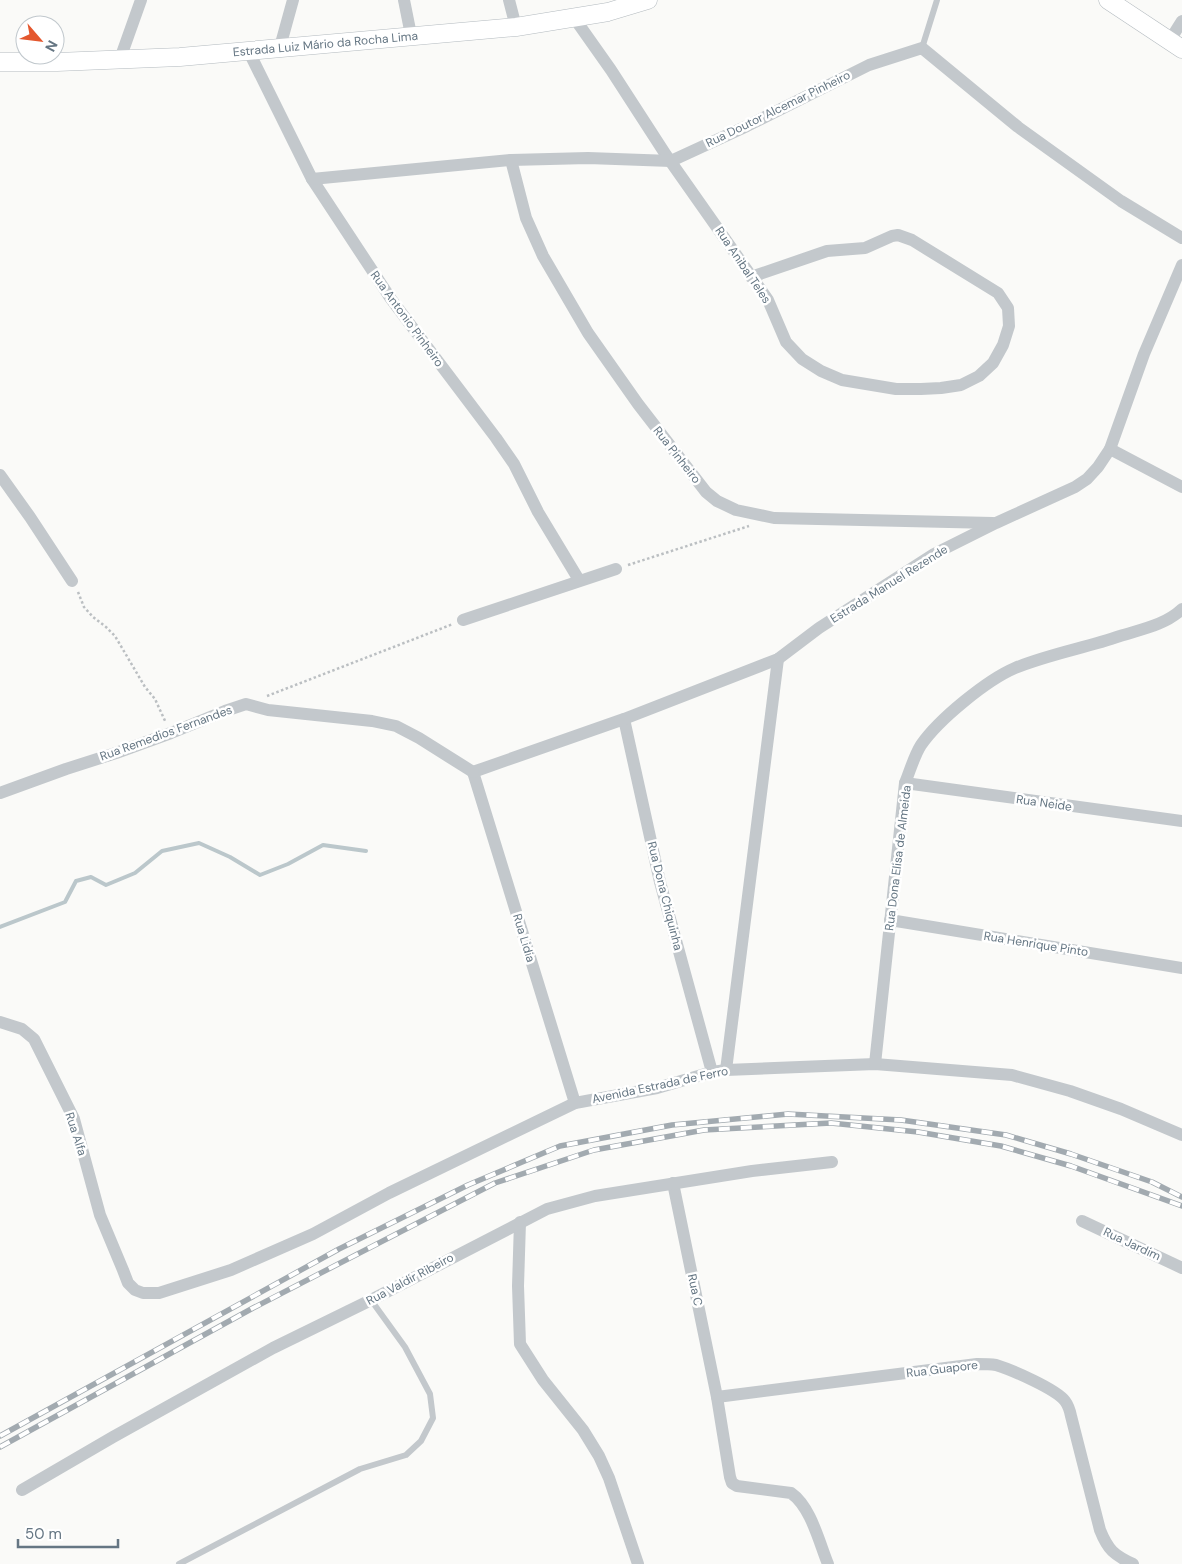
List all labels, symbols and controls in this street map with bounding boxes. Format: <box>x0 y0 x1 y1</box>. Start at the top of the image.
north arrow <box>15 15 65 65</box>
street label: Estrada Luiz Mário da Rocha Lima <box>232 28 419 60</box>
text: N <box>41 37 62 55</box>
street label: Rua Doutor Alcemar Pinheiro <box>703 67 853 151</box>
street label: Rua Anibal Teles <box>711 223 775 307</box>
street label: Rua Antonio Pinheiro <box>367 268 447 370</box>
street label: Rua Pinheiro <box>650 423 704 487</box>
street label: Estrada Manuel Rezende <box>827 541 951 627</box>
street label: Rua Remedios Fernandes <box>98 702 234 764</box>
street label: Rua Dona Elisa de Almeida <box>881 784 915 932</box>
street label: Rua Neide <box>1015 791 1073 815</box>
street label: Rua Dona Chiquinha <box>644 840 686 952</box>
street label: Rua Lidia <box>509 912 539 964</box>
street label: Rua Henrique Pinto <box>983 928 1089 960</box>
street label: Avenida Estrada de Ferro <box>590 1063 730 1107</box>
street label: Rua Alfa <box>61 1110 91 1158</box>
street label: Rua Jardim <box>1101 1224 1163 1264</box>
street label: Rua Valdir Ribeiro <box>363 1249 457 1309</box>
street label: Rua C <box>684 1273 706 1308</box>
street label: Rua Guapore <box>905 1357 979 1381</box>
scale bar <box>18 1516 118 1548</box>
text: 50 m <box>25 1524 62 1544</box>

